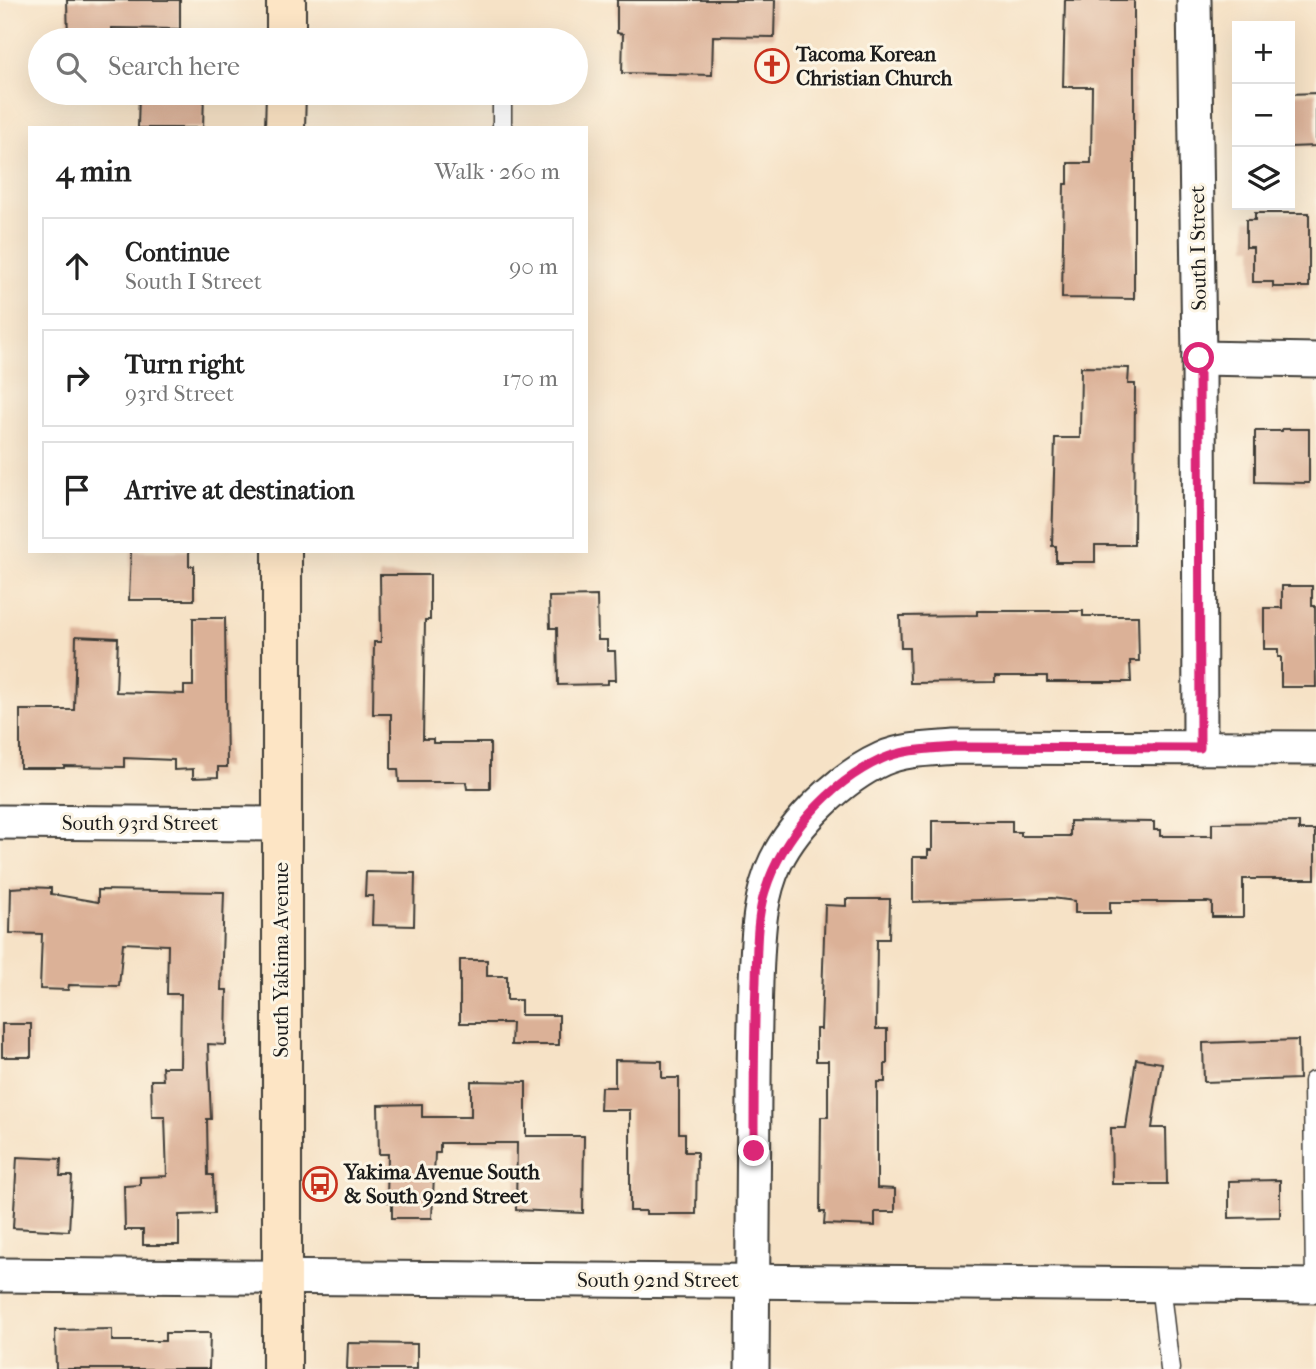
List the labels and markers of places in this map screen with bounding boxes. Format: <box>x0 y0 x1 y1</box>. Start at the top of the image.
place label: Tacoma Korean Christian Church <box>795 42 952 90</box>
church icon: Tacoma Korean Christian Church <box>753 47 791 85</box>
place label: Yakima Avenue South & South 92nd Street <box>343 1160 540 1208</box>
bus stop icon: Yakima Avenue South & South 92nd Street <box>301 1165 339 1203</box>

